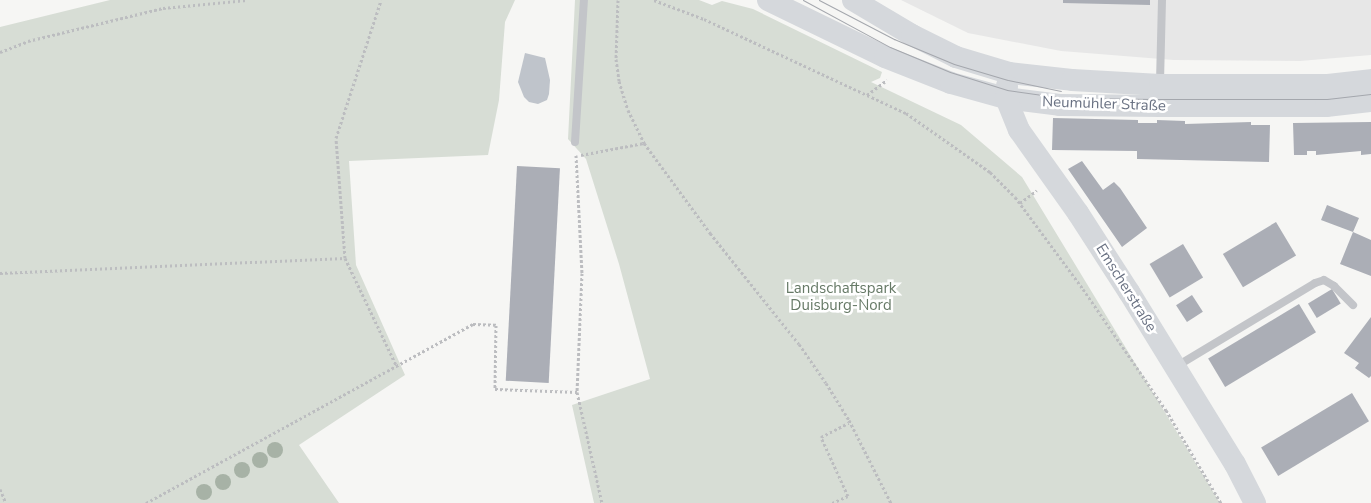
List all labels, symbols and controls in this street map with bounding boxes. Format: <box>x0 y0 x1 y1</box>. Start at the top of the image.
street label: Neumühler Straße <box>1042 93 1166 115</box>
street label: Emscherstraße <box>1092 241 1160 335</box>
park label: Landschaftspark Duisburg-Nord <box>786 279 896 314</box>

